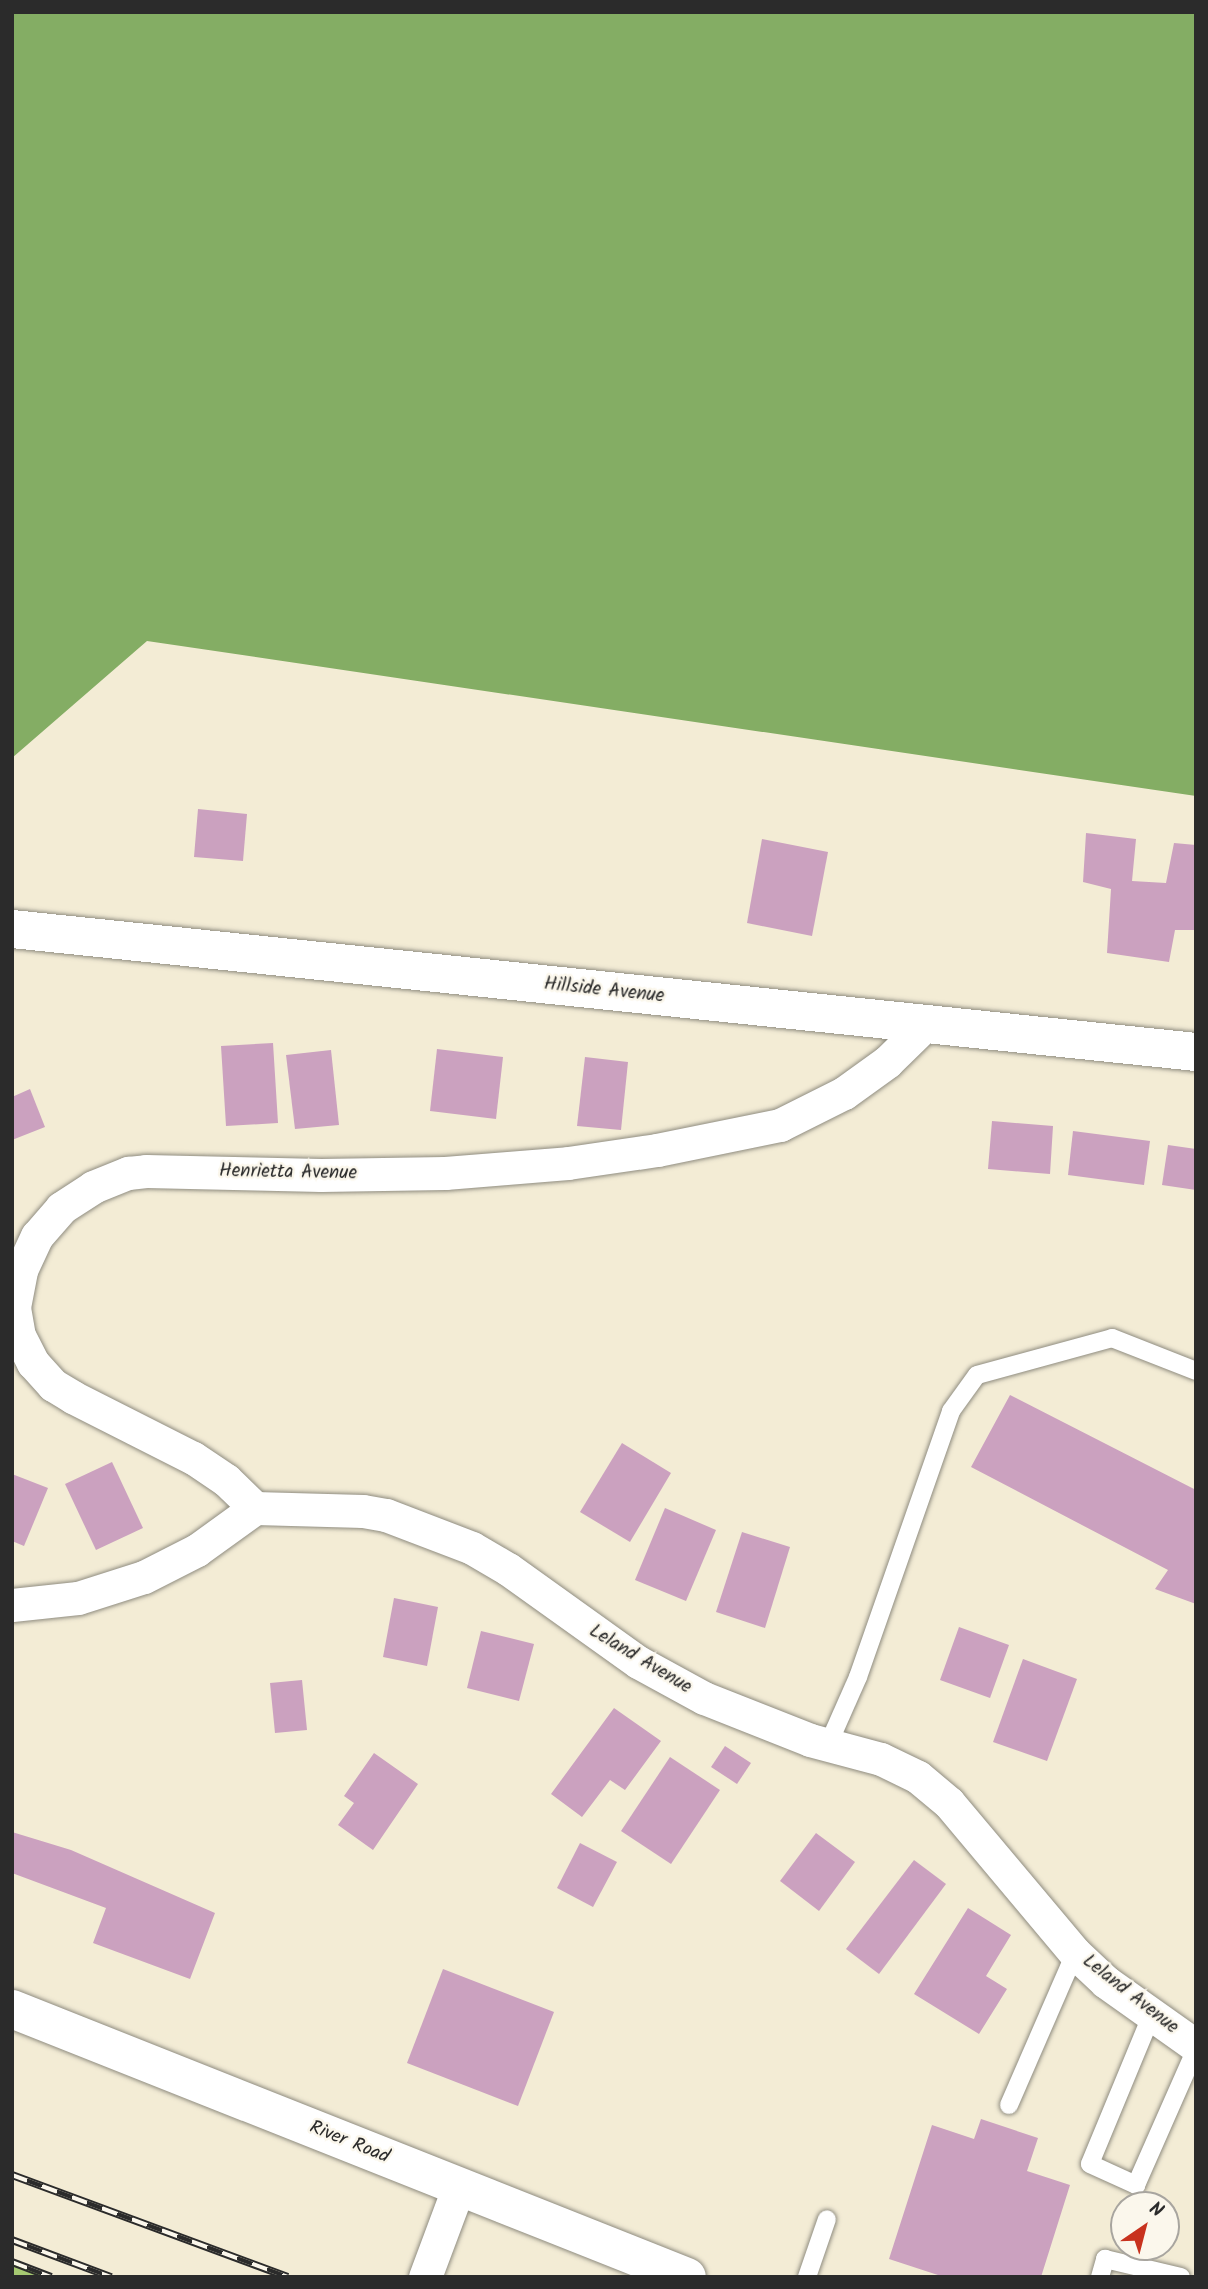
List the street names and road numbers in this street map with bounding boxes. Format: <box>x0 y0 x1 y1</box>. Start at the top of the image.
street label: Hillside Avenue <box>543 973 665 1009</box>
street label: Henrietta Avenue <box>219 1160 357 1186</box>
street label: Leland Avenue <box>585 1620 695 1700</box>
street label: Leland Avenue <box>1077 1950 1183 2040</box>
street label: River Road <box>306 2117 392 2169</box>

